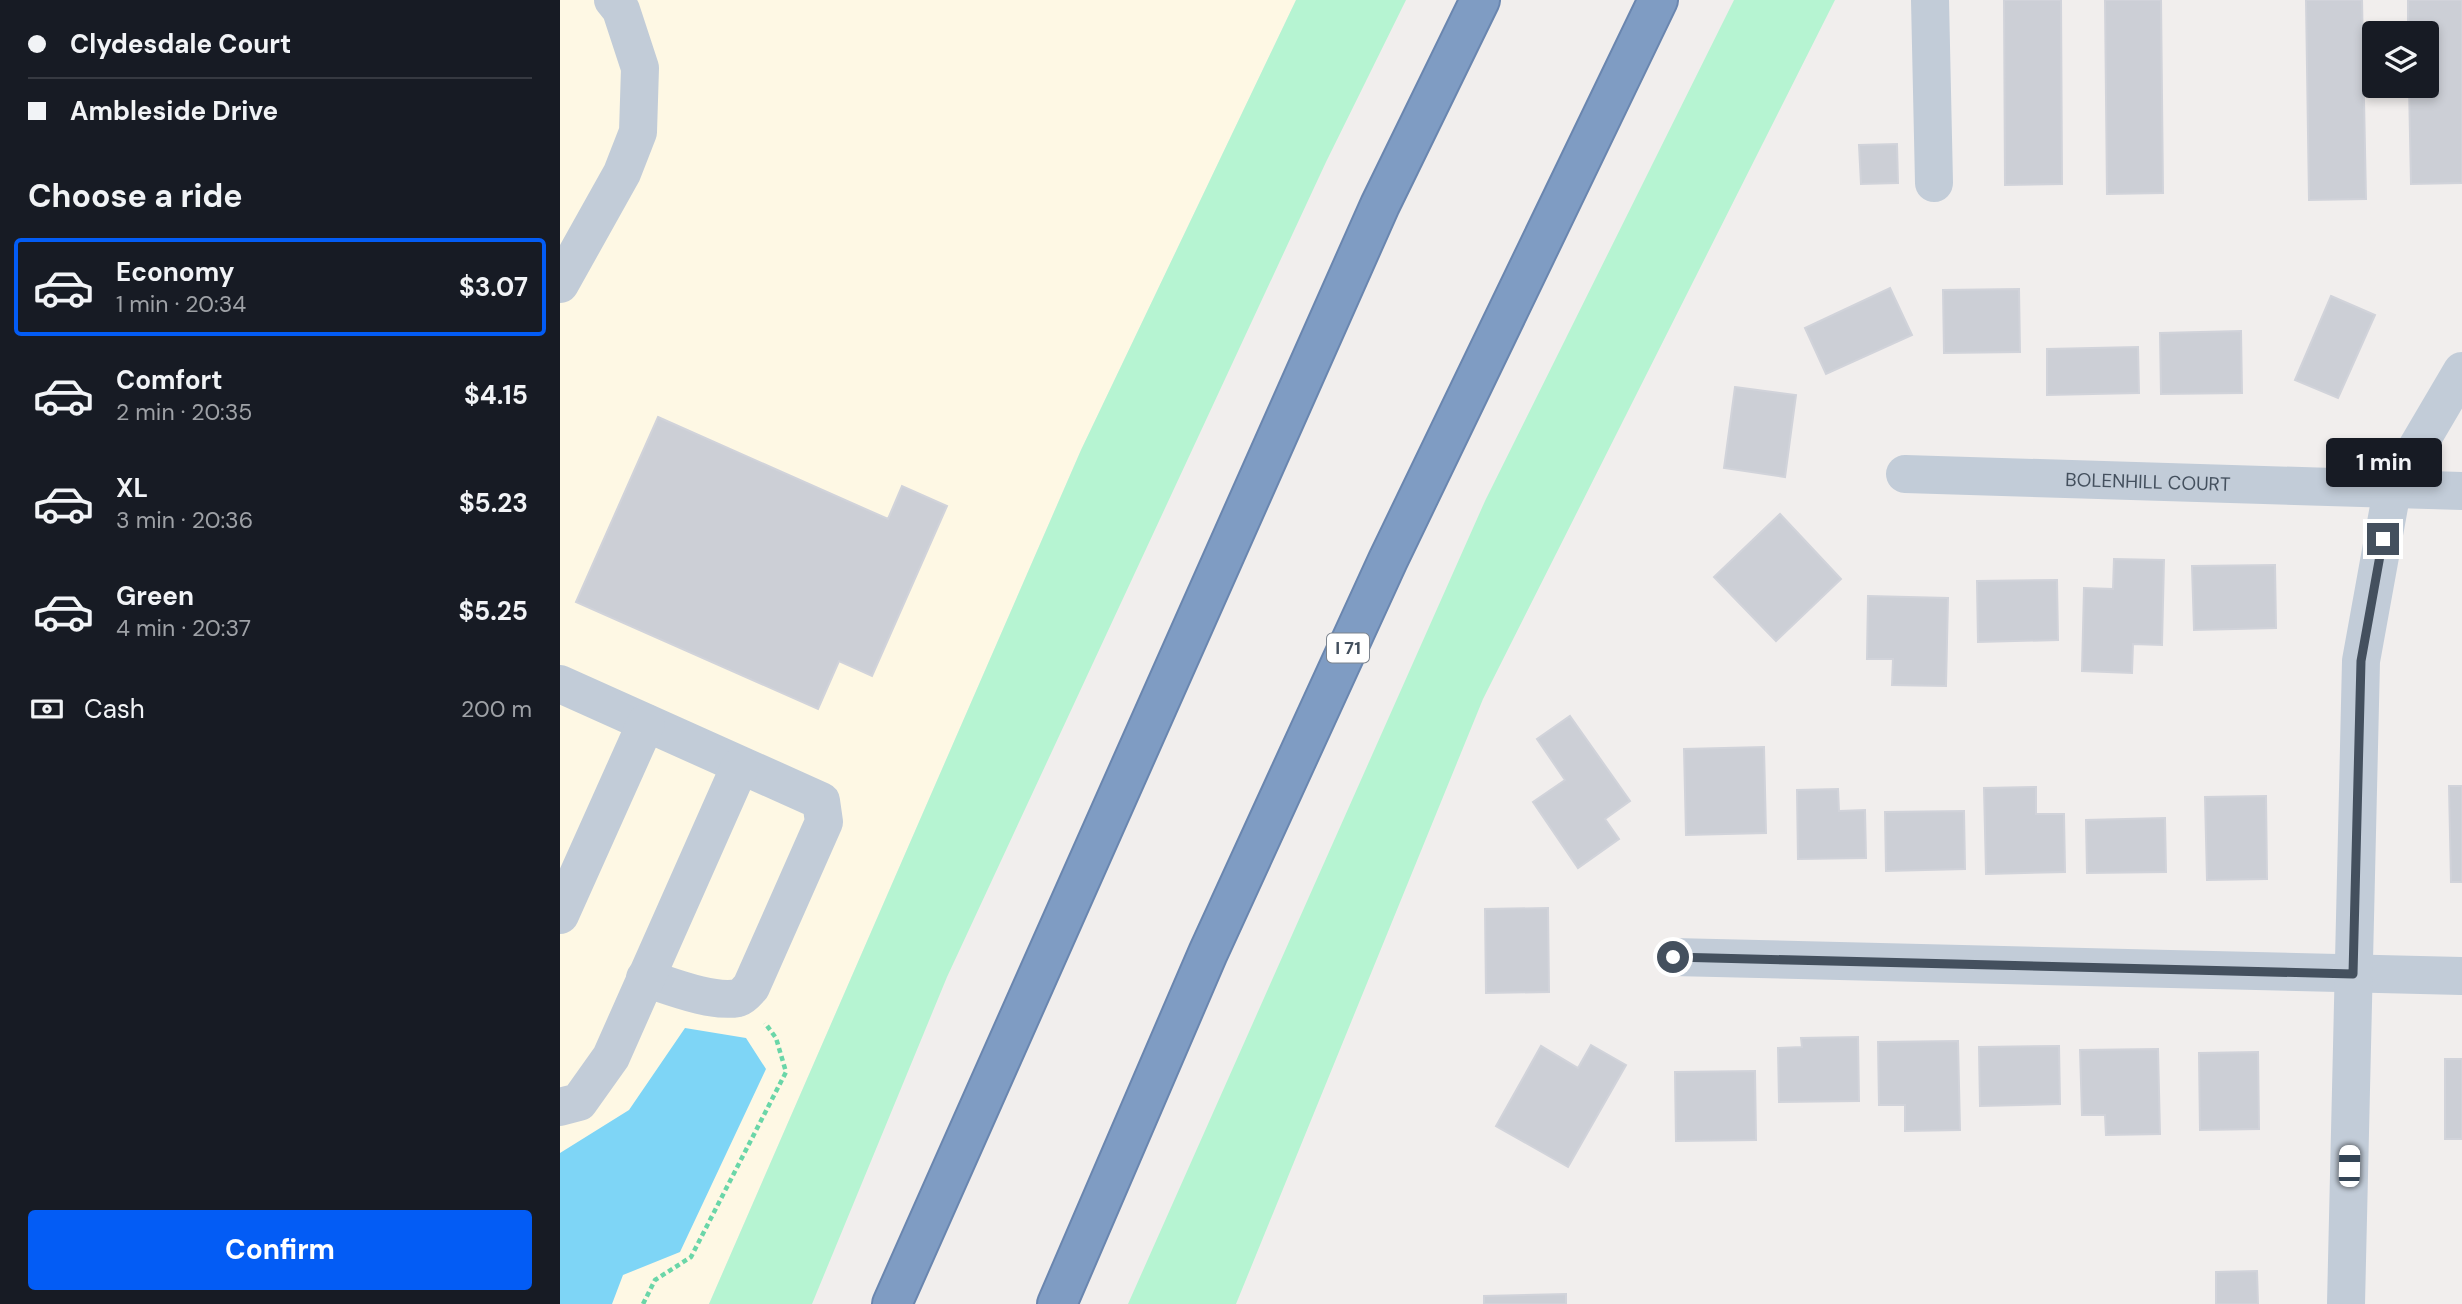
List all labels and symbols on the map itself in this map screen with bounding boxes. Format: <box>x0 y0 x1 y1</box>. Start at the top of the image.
callout: 1 min <box>2325 438 2441 486</box>
street label: BOLENHILL COURT <box>2065 467 2231 497</box>
route end <box>2367 523 2399 555</box>
road number: I 71 <box>1327 634 1369 662</box>
route start <box>1657 941 1689 973</box>
car <box>2339 1145 2360 1187</box>

